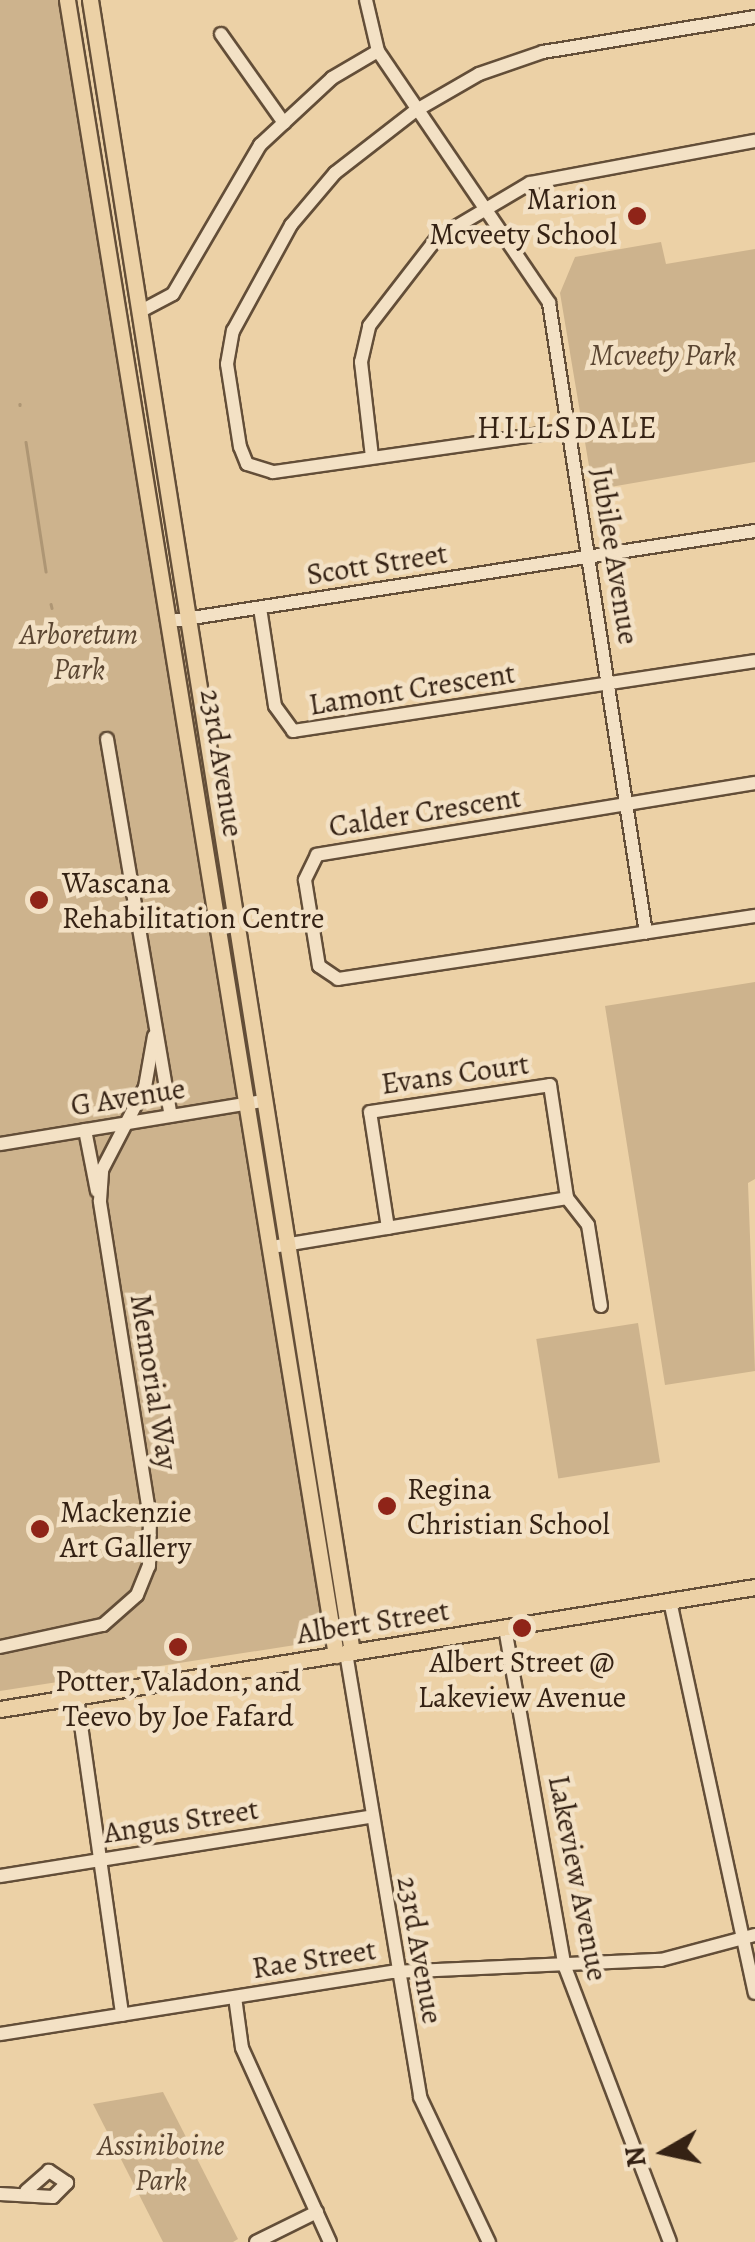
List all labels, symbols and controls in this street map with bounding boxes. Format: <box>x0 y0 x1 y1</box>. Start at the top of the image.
place label: Marion Mcveety School <box>429 181 617 252</box>
marker: Marion Mcveety School <box>626 205 648 227</box>
park label: Mcveety Park <box>590 337 736 373</box>
district label: HILLSDALE <box>477 408 659 446</box>
street label: Jubilee Avenue <box>583 465 647 647</box>
street label: Scott Street <box>304 535 450 593</box>
park label: Arboretum Park <box>20 616 138 686</box>
street label: Lamont Crescent <box>306 655 518 723</box>
street label: 23rd Avenue <box>193 686 251 840</box>
street label: Calder Crescent <box>326 779 524 845</box>
place label: Wascana Rehabilitation Centre <box>62 865 324 936</box>
marker: Wascana Rehabilitation Centre <box>26 887 52 913</box>
street label: Evans Court <box>379 1046 531 1102</box>
street label: G Avenue <box>68 1070 188 1124</box>
street label: Memorial Way <box>122 1291 186 1473</box>
place label: Regina Christian School <box>407 1471 610 1542</box>
place label: Mackenzie Art Gallery <box>60 1494 192 1564</box>
marker: Regina Christian School <box>376 1495 398 1517</box>
marker: Mackenzie Art Gallery <box>29 1518 51 1540</box>
street label: Albert Street <box>294 1592 452 1652</box>
marker: Albert Street @ Lakeview Avenue <box>511 1617 533 1639</box>
marker: Potter, Valadon, and Teevo by Joe Fafard <box>167 1636 189 1658</box>
place label: Albert Street @ Lakeview Avenue <box>418 1644 626 1714</box>
place label: Potter, Valadon, and Teevo by Joe Fafard <box>54 1663 302 1734</box>
street label: Lakeview Avenue <box>540 1772 616 1984</box>
street label: Angus Street <box>101 1791 261 1851</box>
street label: 23rd Avenue <box>389 1873 451 2027</box>
street label: Rae Street <box>250 1931 378 1987</box>
north arrow <box>615 2102 715 2202</box>
park label: Assiniboine Park <box>97 2127 225 2198</box>
text: N <box>615 2144 656 2170</box>

